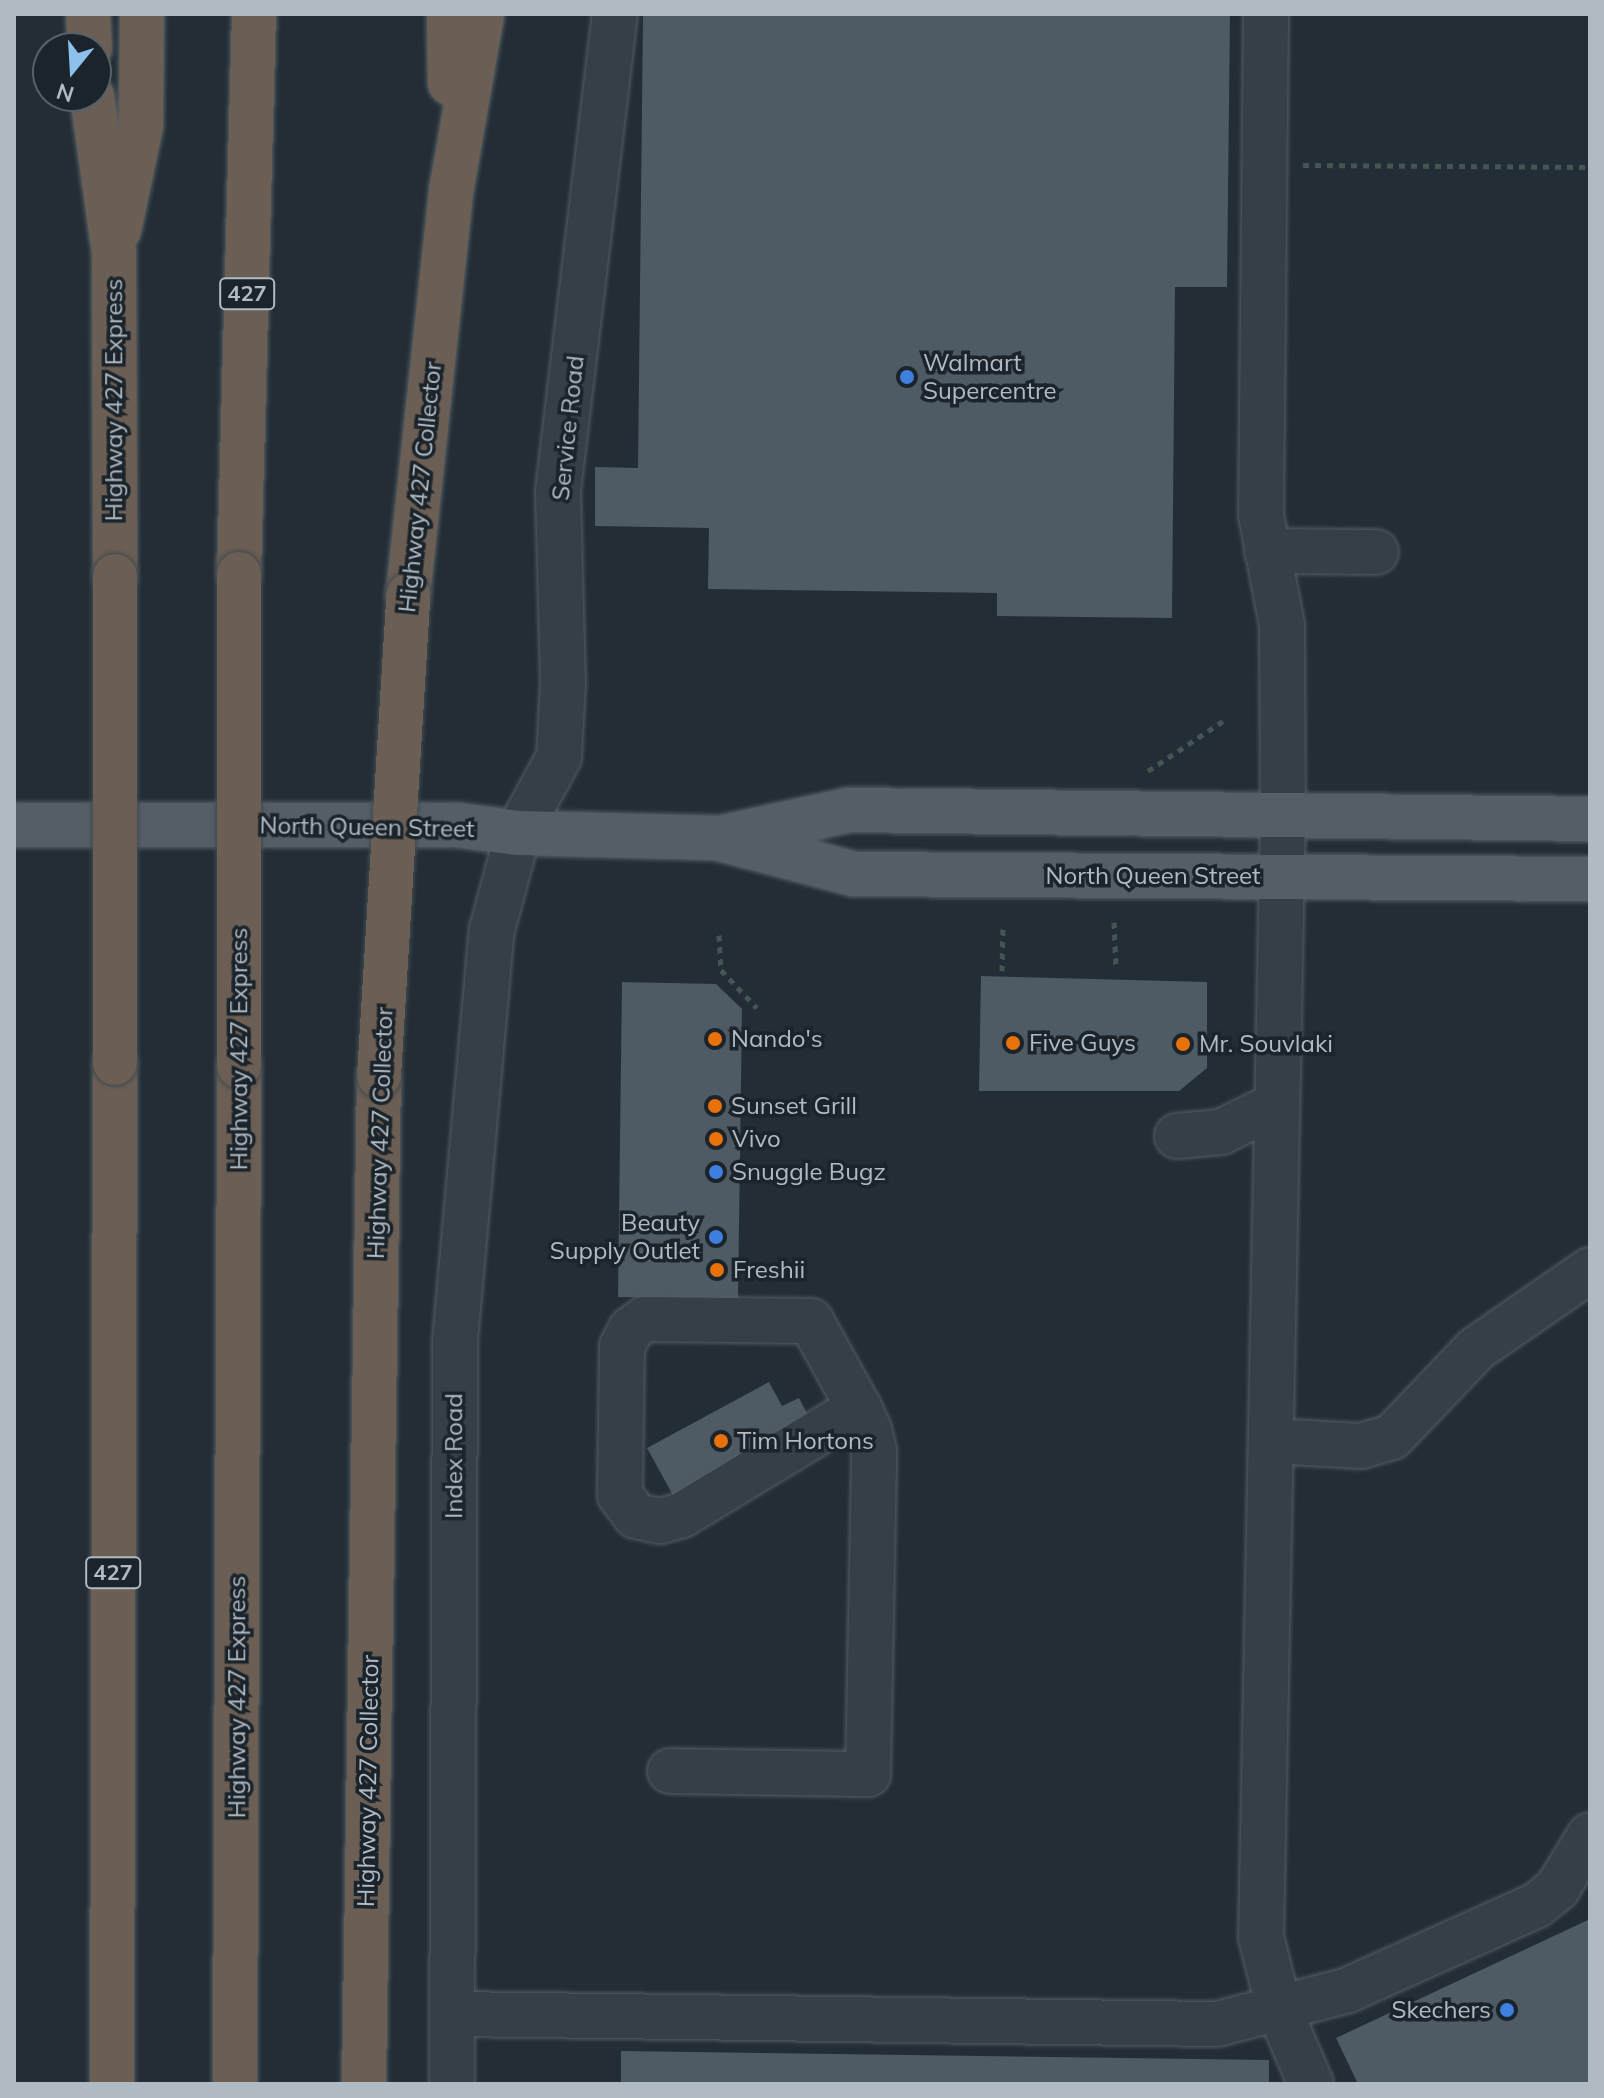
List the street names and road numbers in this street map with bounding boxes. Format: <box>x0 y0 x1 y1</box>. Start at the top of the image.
road number: 427 <box>219 276 275 312</box>
street label: Highway 427 Express <box>100 279 128 521</box>
street label: Service Road <box>546 354 590 502</box>
street label: Highway 427 Collector <box>392 360 448 614</box>
street label: North Queen Street <box>259 811 475 843</box>
street label: North Queen Street <box>1046 862 1260 890</box>
street label: Highway 427 Express <box>225 928 253 1170</box>
street label: Highway 427 Collector <box>361 1006 399 1260</box>
street label: Index Road <box>440 1393 468 1519</box>
road number: 427 <box>85 1555 141 1591</box>
street label: Highway 427 Express <box>223 1576 251 1818</box>
street label: Highway 427 Collector <box>351 1655 385 1907</box>

